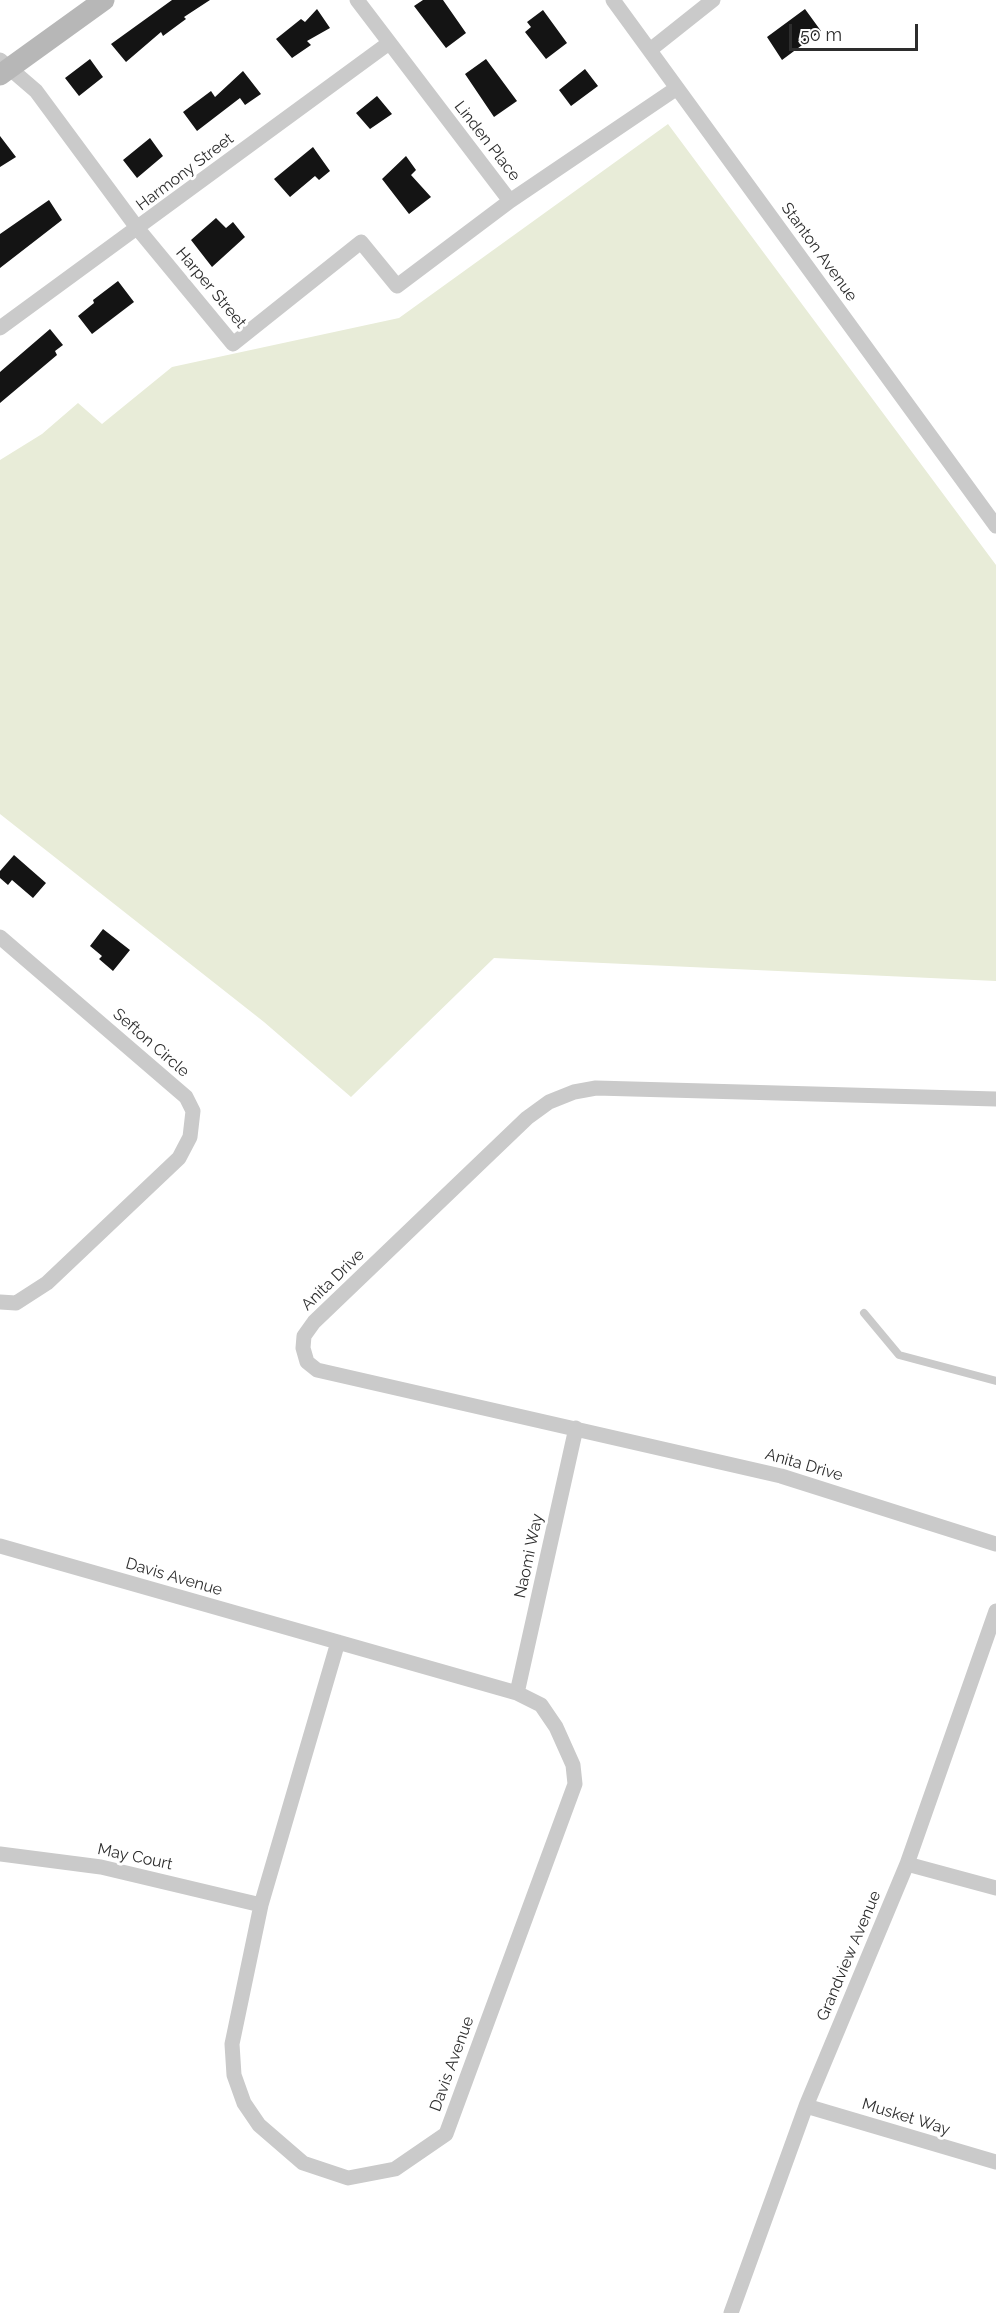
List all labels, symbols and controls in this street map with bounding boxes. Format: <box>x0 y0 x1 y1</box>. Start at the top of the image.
scale bar <box>792 12 921 50</box>
text: 50 m <box>800 24 842 45</box>
street label: Linden Place <box>450 97 524 185</box>
street label: Harmony Street <box>133 129 237 215</box>
street label: Stanton Avenue <box>777 199 861 305</box>
street label: Harper Street <box>172 244 250 332</box>
street label: Sefton Circle <box>109 1005 193 1081</box>
street label: Anita Drive <box>298 1245 368 1315</box>
street label: Anita Drive <box>763 1445 845 1485</box>
street label: Naomi Way <box>511 1512 547 1600</box>
street label: Davis Avenue <box>123 1554 225 1600</box>
street label: May Court <box>96 1840 174 1874</box>
street label: Grandview Avenue <box>813 1888 885 2024</box>
street label: Davis Avenue <box>426 2014 478 2114</box>
street label: Musket Way <box>860 2095 952 2139</box>

